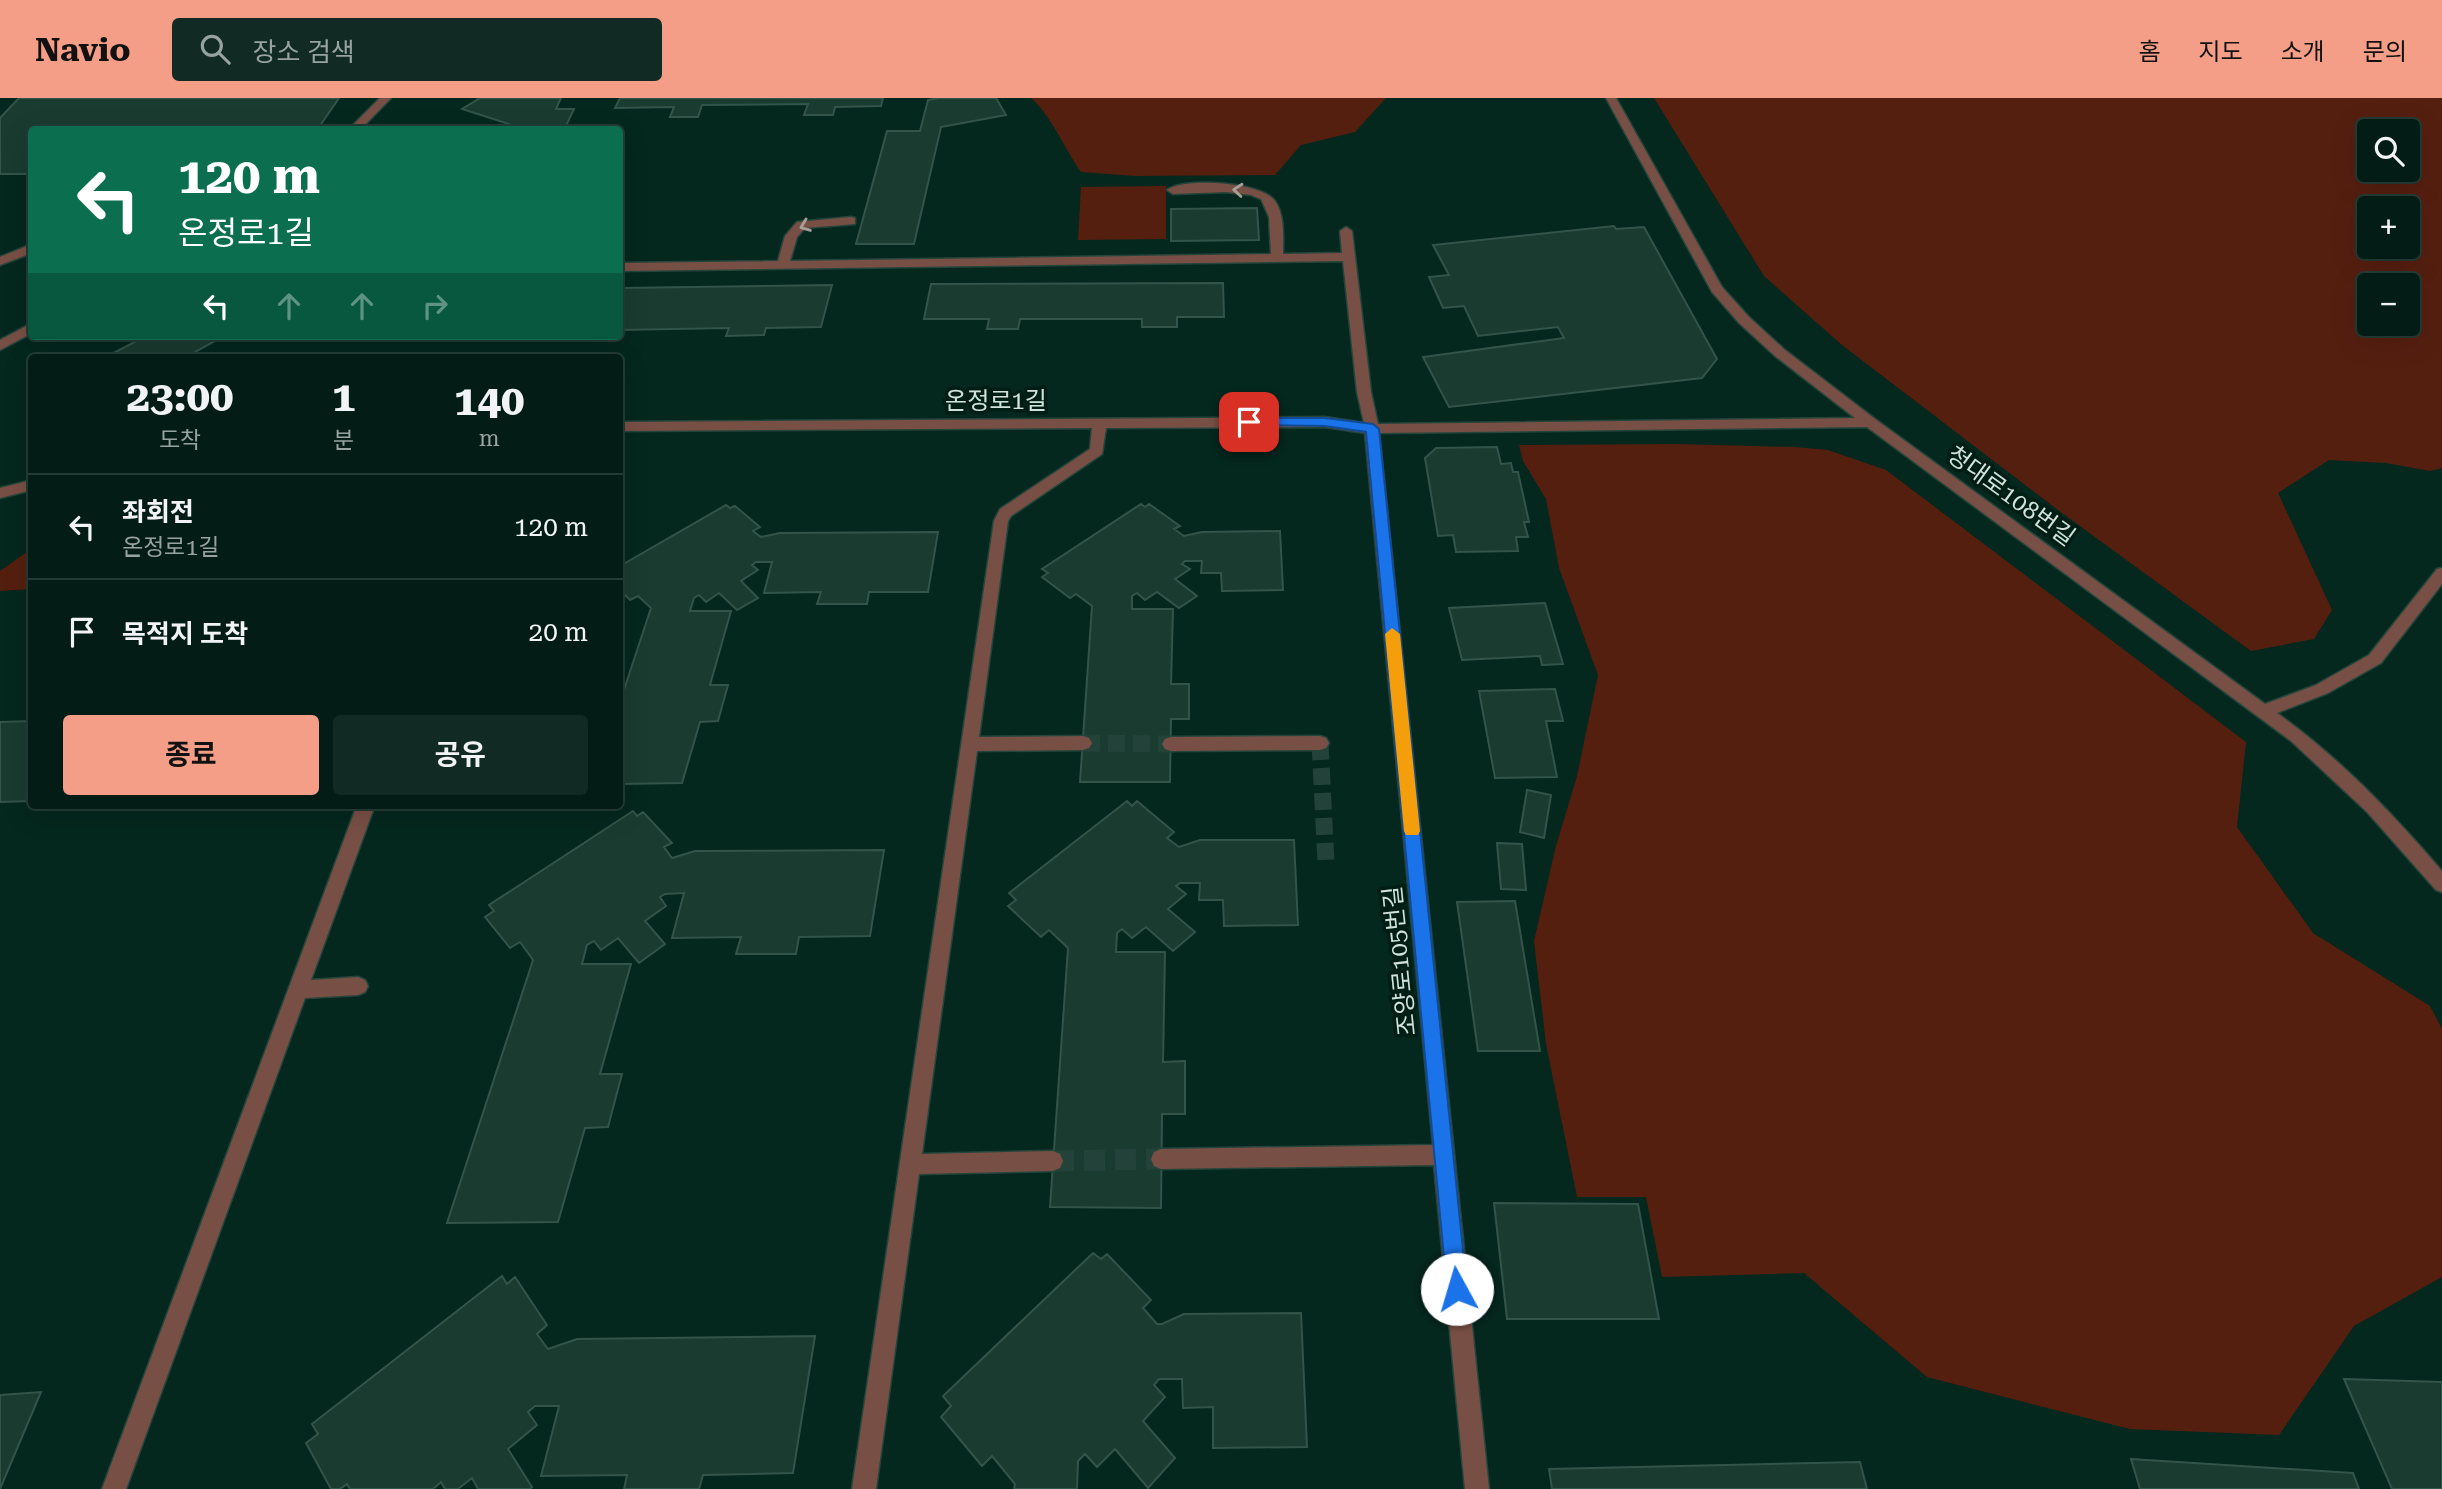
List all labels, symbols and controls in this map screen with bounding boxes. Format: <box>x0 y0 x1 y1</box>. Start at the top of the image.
search box <box>172 18 662 81</box>
text: Navio <box>35 30 130 69</box>
icon: search <box>196 30 234 68</box>
text: 장소 검색 <box>252 37 355 67</box>
text: 홈 <box>2138 38 2160 66</box>
text: 지도 <box>2198 38 2243 66</box>
text: 소개 <box>2281 38 2325 66</box>
text: 문의 <box>2363 38 2407 66</box>
map controls <box>2357 119 2420 336</box>
button: search <box>2357 119 2420 182</box>
text: 120 m <box>178 148 320 205</box>
icon: left <box>63 154 154 245</box>
one-way arrow <box>1233 183 1244 198</box>
button: + <box>2357 196 2420 259</box>
text: 온정로1길 <box>178 214 314 252</box>
one-way arrow <box>800 218 812 232</box>
button: − <box>2357 273 2420 336</box>
icon: left <box>197 287 235 325</box>
icon: ahead <box>270 287 308 325</box>
icon: ahead <box>343 287 381 325</box>
icon: right <box>416 287 454 325</box>
text: 23:00 <box>126 372 234 421</box>
text: 1 <box>332 372 356 421</box>
text: 140 <box>454 376 525 425</box>
street label: 온정로1길 <box>945 387 1047 415</box>
pin <box>1219 392 1279 452</box>
icon: arrive <box>1230 403 1268 441</box>
text: m <box>479 425 500 452</box>
text: 도착 <box>159 427 201 454</box>
text: 분 <box>333 427 354 454</box>
street label: 청대로108번길 <box>1942 440 2080 552</box>
text: 좌회전 <box>122 497 194 527</box>
icon: left <box>63 508 101 546</box>
text: 120 m <box>514 512 588 542</box>
text: 온정로1길 <box>122 534 220 561</box>
icon: arrive <box>63 613 101 651</box>
text: 20 m <box>529 617 588 647</box>
text: 목적지 도착 <box>122 619 248 649</box>
button: 종료 <box>63 715 319 795</box>
button: 공유 <box>333 715 588 795</box>
street label: 조양로105번길 <box>1378 885 1422 1037</box>
position arrow <box>1420 1252 1494 1326</box>

